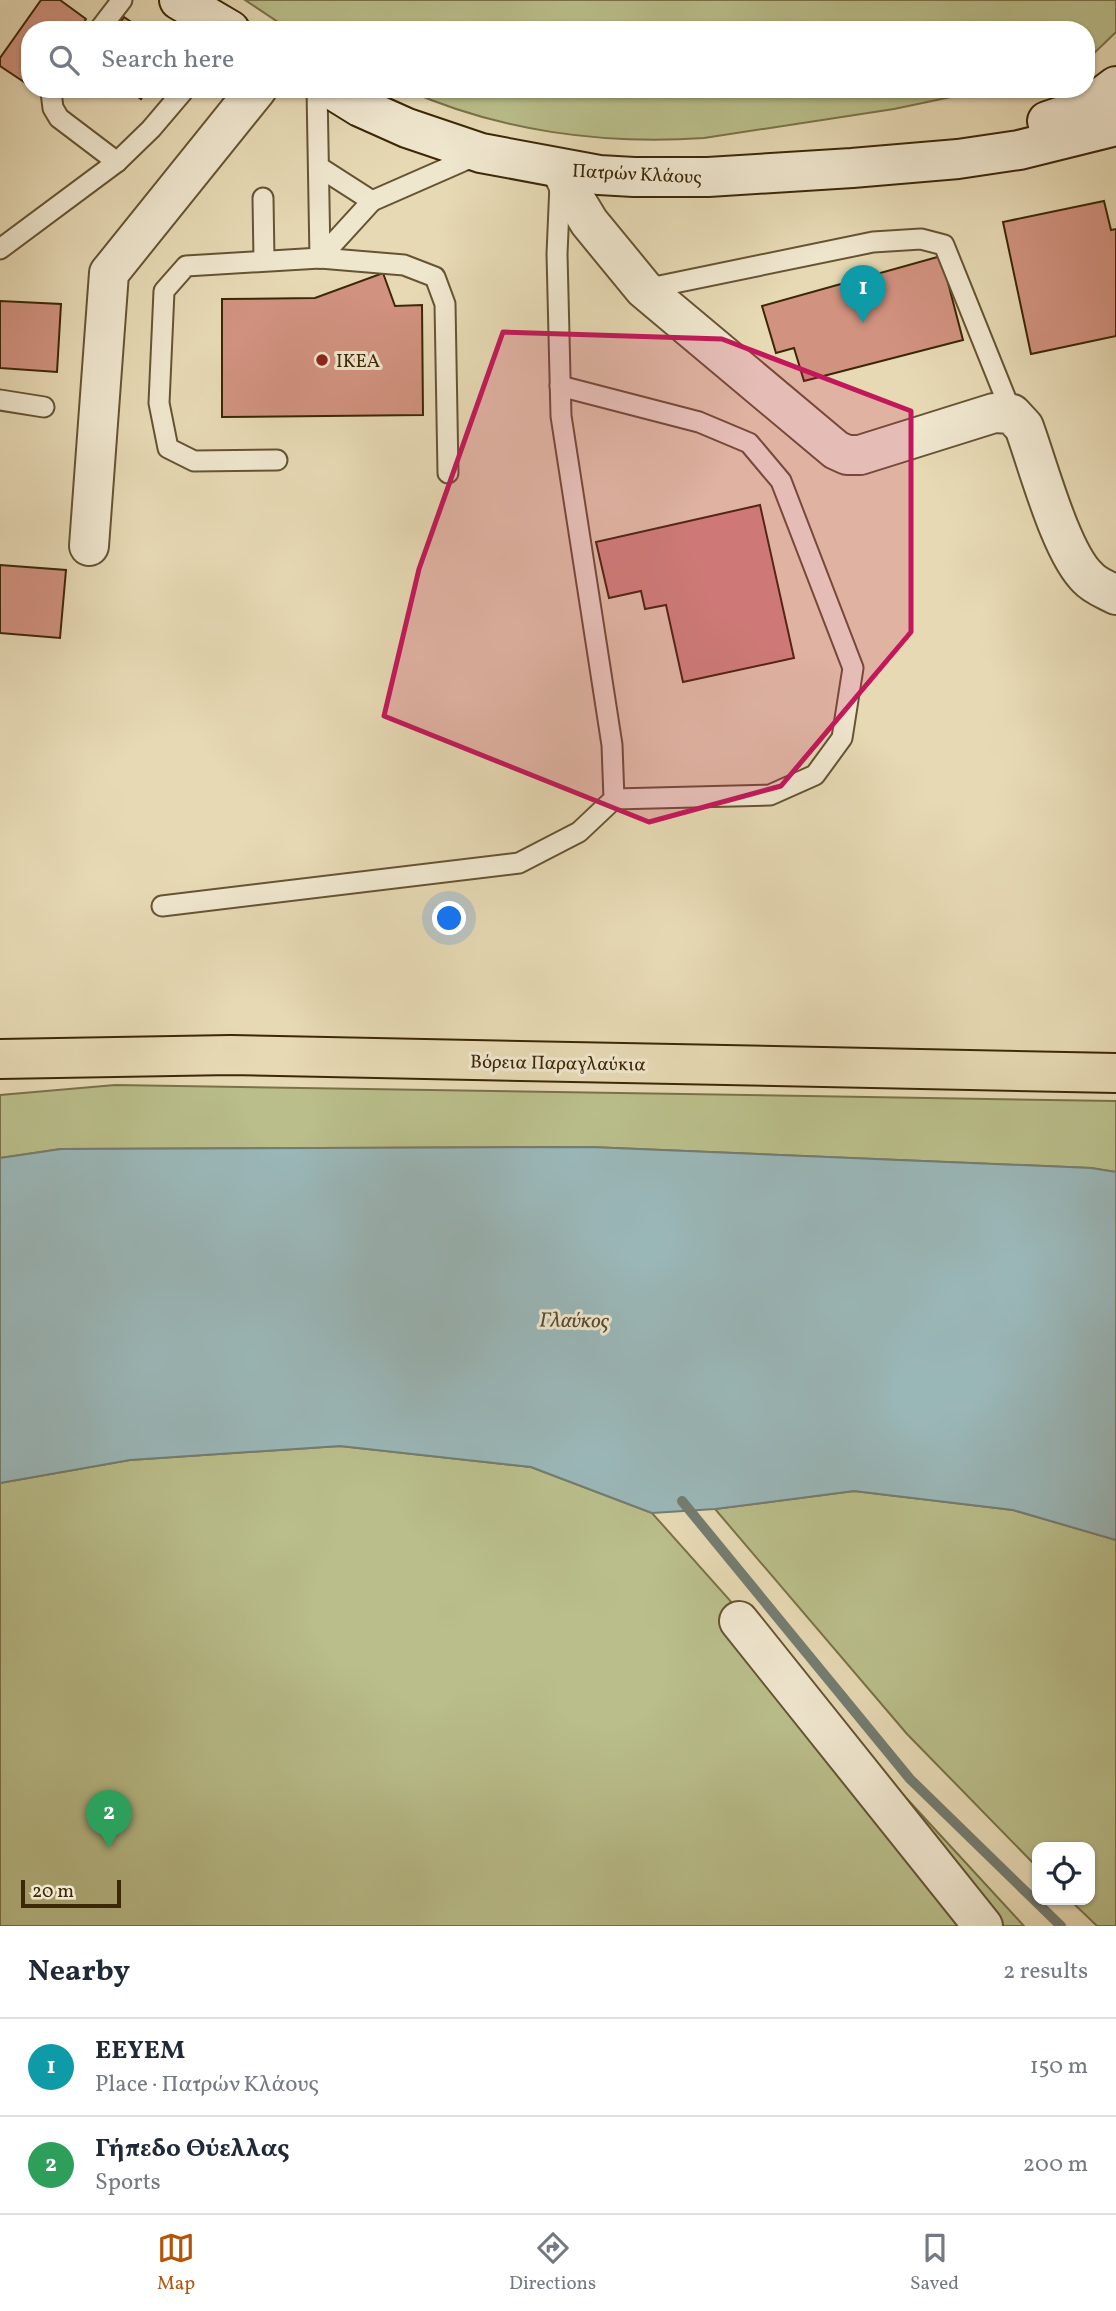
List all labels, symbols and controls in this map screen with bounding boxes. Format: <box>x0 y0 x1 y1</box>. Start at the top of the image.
search box <box>21 21 1095 98</box>
icon: search <box>45 41 83 79</box>
text: Search here <box>101 42 234 78</box>
street label: Πατρών Κλάους <box>571 159 702 191</box>
pin: 1 <box>840 265 886 323</box>
place label: IKEA <box>336 349 380 375</box>
marker: IKEA <box>314 352 330 368</box>
your location <box>432 901 466 935</box>
street label: Βόρεια Παραγλαύκια <box>470 1049 647 1079</box>
water label: Γλαύκος <box>539 1306 610 1337</box>
pin: 2 <box>86 1790 132 1848</box>
map controls <box>1032 1842 1095 1905</box>
button: locate <box>1032 1842 1095 1905</box>
scale bar <box>21 1877 121 1909</box>
text: 20 m <box>32 1879 74 1905</box>
text: Nearby <box>28 1951 130 1993</box>
text: 2 results <box>1003 1956 1088 1988</box>
text: EEYEM <box>95 2033 185 2069</box>
text: 1 <box>46 2051 56 2083</box>
text: 150 m <box>1030 2051 1088 2083</box>
text: Place · Πατρών Κλάους <box>95 2069 319 2101</box>
text: Γήπεδο Θύελλας <box>95 2131 289 2167</box>
text: 2 <box>45 2149 57 2181</box>
text: 200 m <box>1023 2149 1088 2181</box>
text: Sports <box>95 2167 161 2199</box>
tab: Map <box>157 2229 195 2297</box>
tab: Directions <box>509 2229 596 2297</box>
tab: Saved <box>910 2229 959 2297</box>

